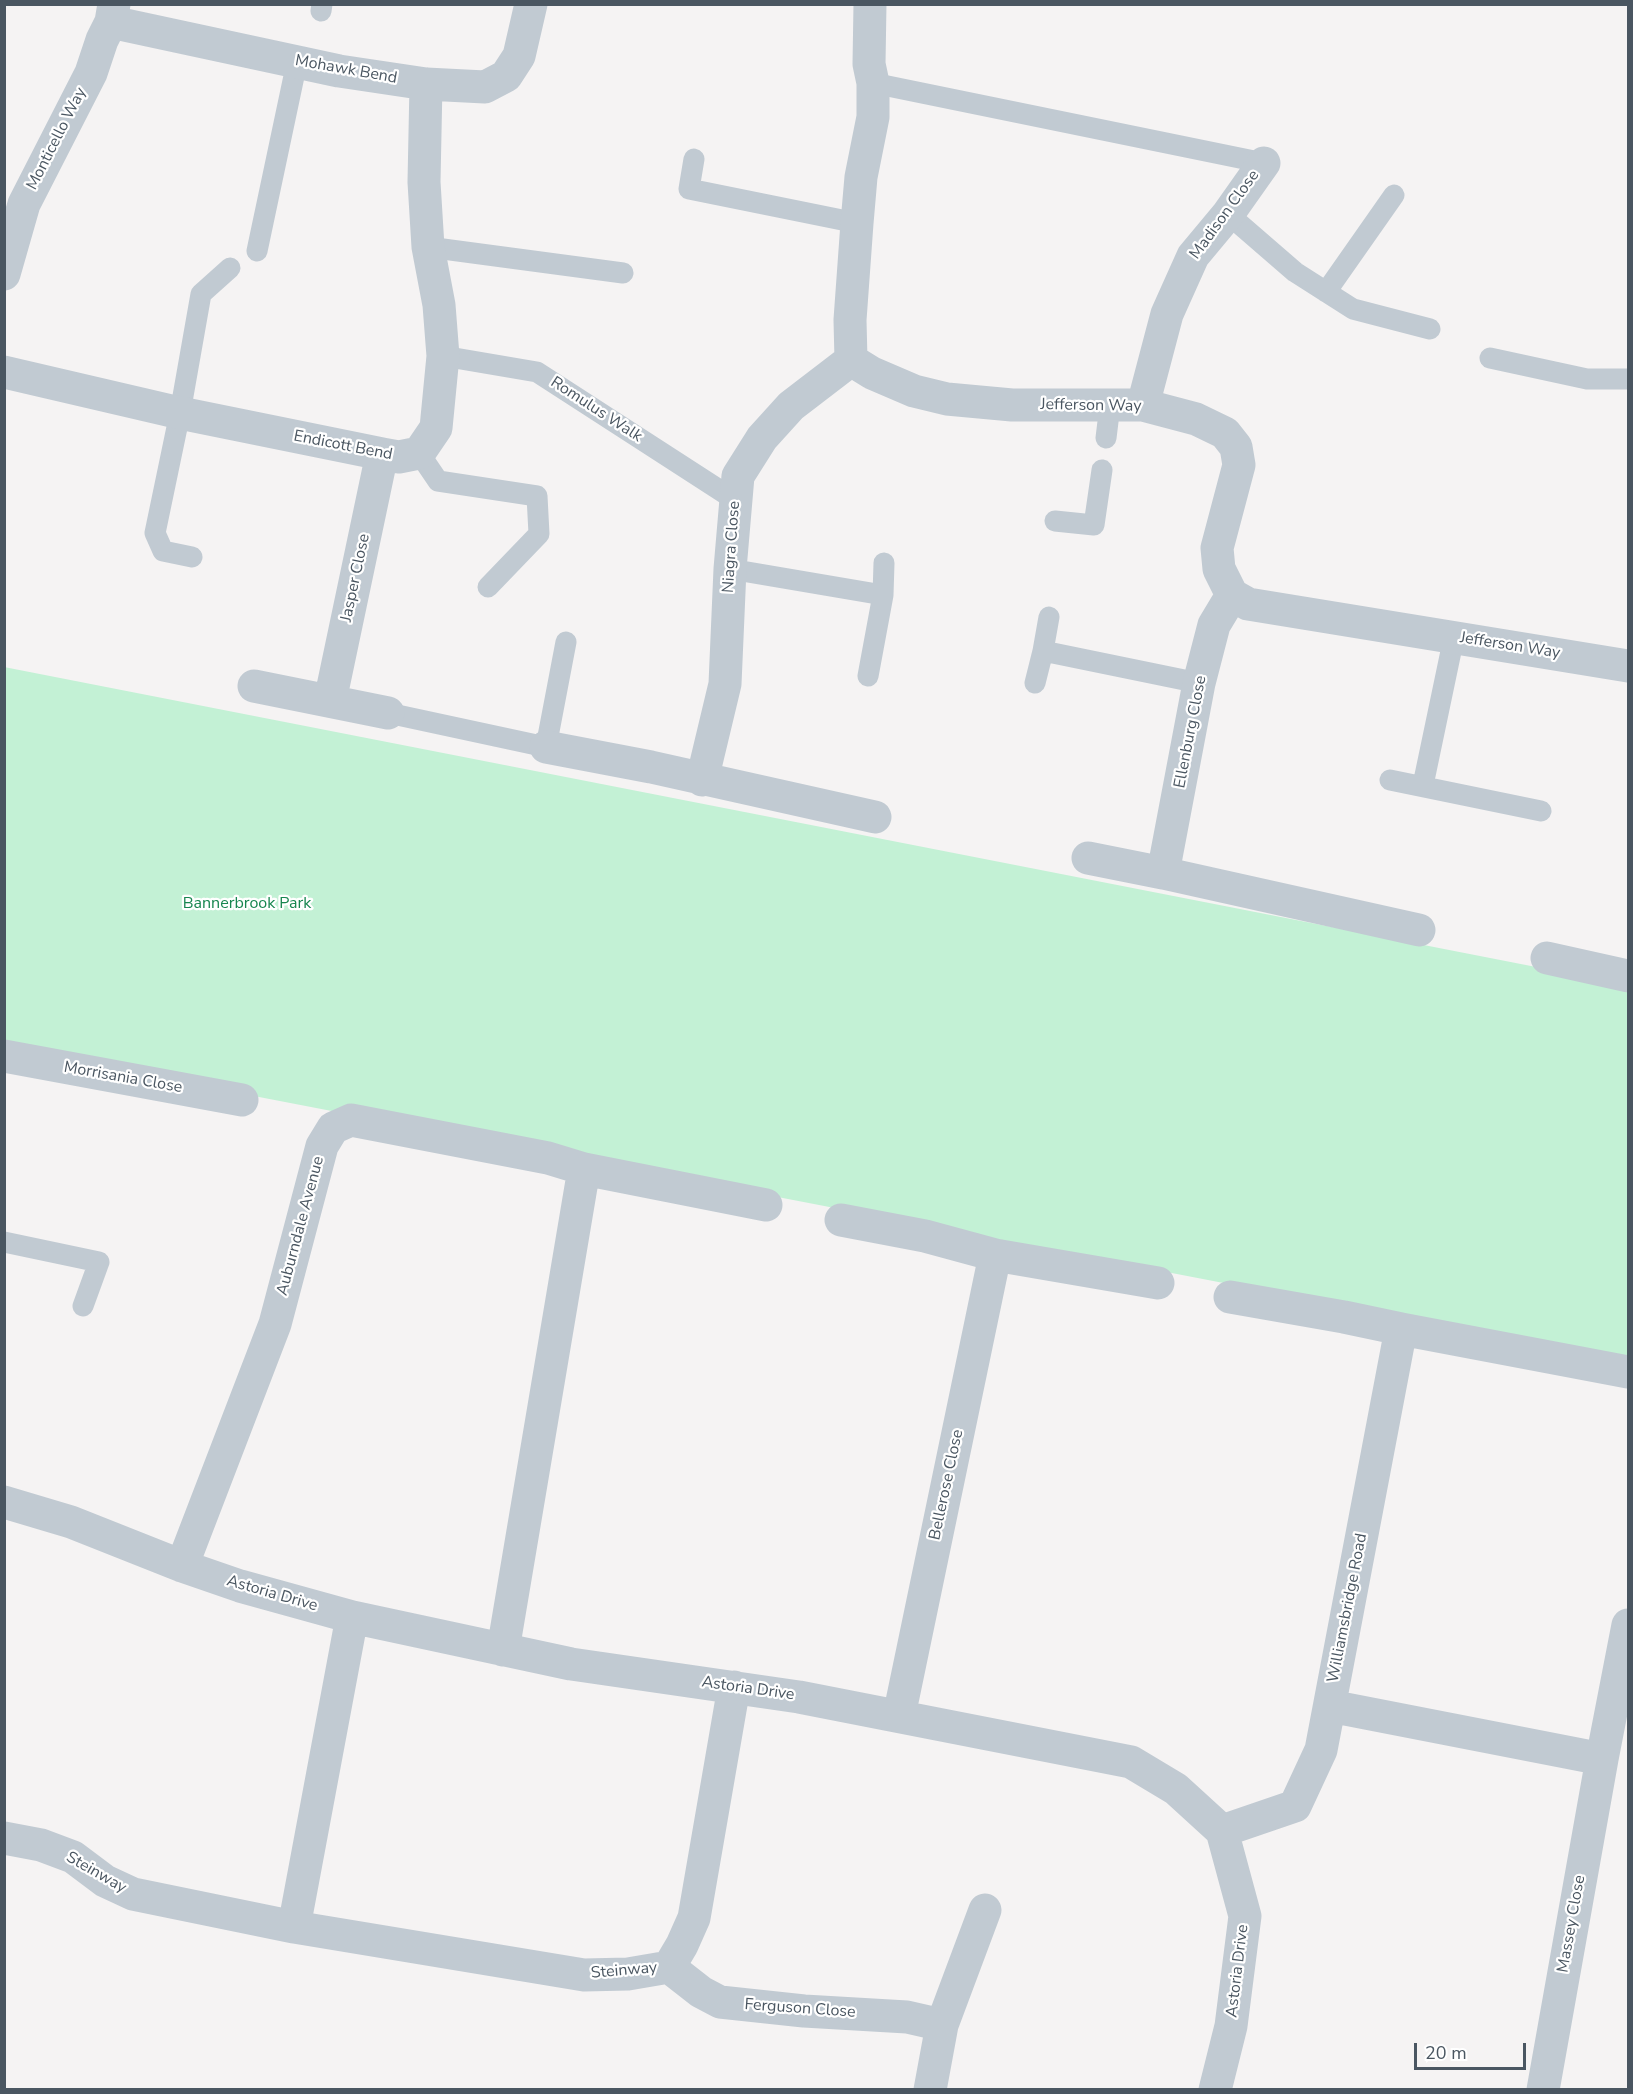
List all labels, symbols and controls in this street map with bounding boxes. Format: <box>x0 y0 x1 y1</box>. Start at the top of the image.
street label: Mohawk Bend <box>293 52 399 88</box>
street label: Monticello Way <box>23 85 91 193</box>
street label: Madison Close <box>1186 167 1264 263</box>
street label: Romulus Walk <box>547 373 645 447</box>
street label: Jefferson Way <box>1040 396 1142 416</box>
street label: Endicott Bend <box>292 427 394 465</box>
street label: Niagra Close <box>719 500 745 594</box>
street label: Jasper Close <box>337 532 375 624</box>
street label: Jefferson Way <box>1459 629 1561 663</box>
street label: Ellenburg Close <box>1171 674 1211 790</box>
park label: Bannerbrook Park <box>183 894 311 914</box>
street label: Morrisania Close <box>62 1058 184 1098</box>
street label: Auburndale Avenue <box>273 1154 329 1298</box>
street label: Bellerose Close <box>926 1428 968 1542</box>
street label: Williamsbridge Road <box>1324 1532 1372 1684</box>
street label: Astoria Drive <box>224 1572 320 1616</box>
street label: Astoria Drive <box>700 1673 796 1705</box>
street label: Steinway <box>62 1848 130 1898</box>
street label: Massey Close <box>1554 1874 1590 1974</box>
street label: Astoria Drive <box>1223 1923 1253 2019</box>
street label: Steinway <box>590 1959 658 1983</box>
street label: Ferguson Close <box>744 1996 856 2022</box>
scale bar <box>1417 2031 1530 2069</box>
text: 20 m <box>1425 2041 1467 2065</box>

